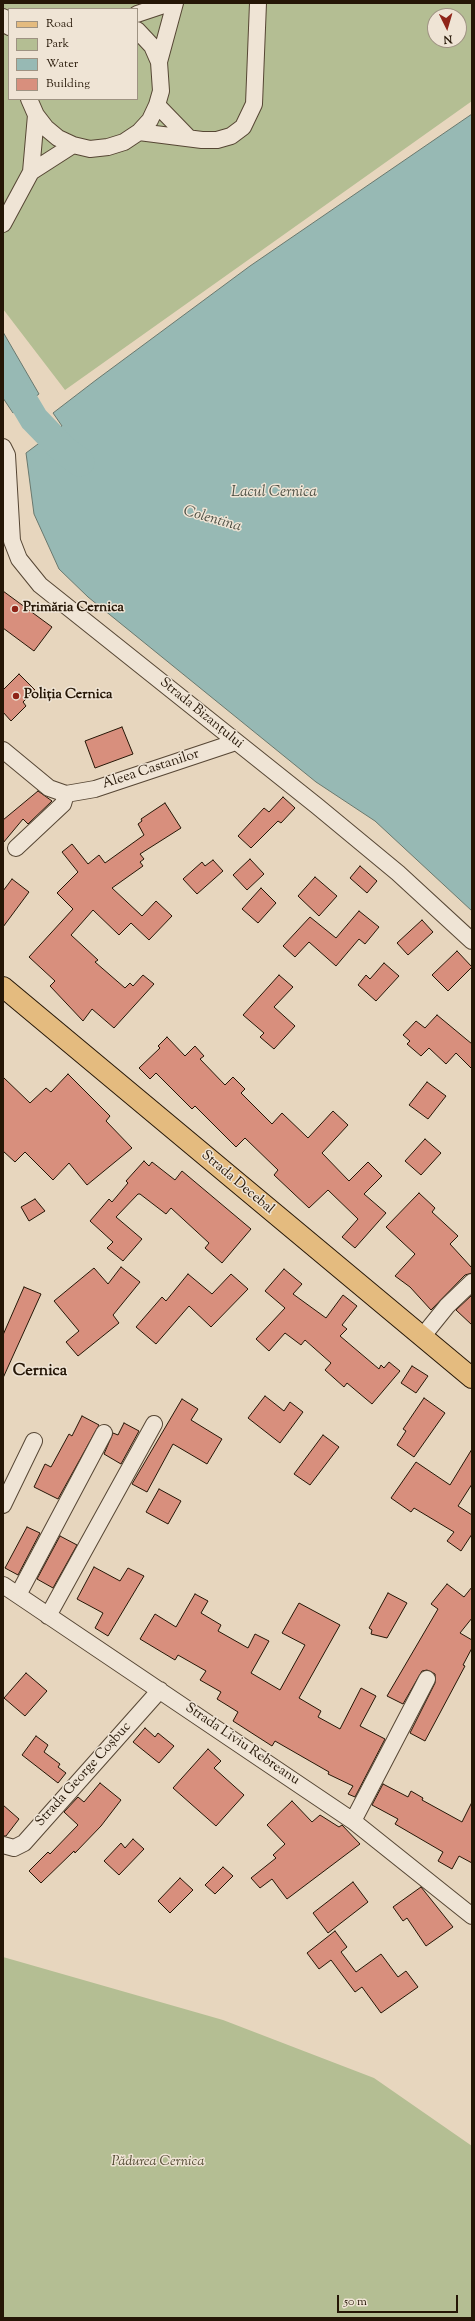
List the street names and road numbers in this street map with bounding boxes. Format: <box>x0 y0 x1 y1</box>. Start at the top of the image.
street label: Strada Bizanțului <box>156 675 246 753</box>
street label: Aleea Castanilor <box>100 746 202 794</box>
street label: Strada Decebal <box>197 1148 277 1218</box>
street label: Strada Liviu Rebreanu <box>181 1700 303 1790</box>
street label: Strada George Coșbuc <box>33 1719 135 1831</box>

